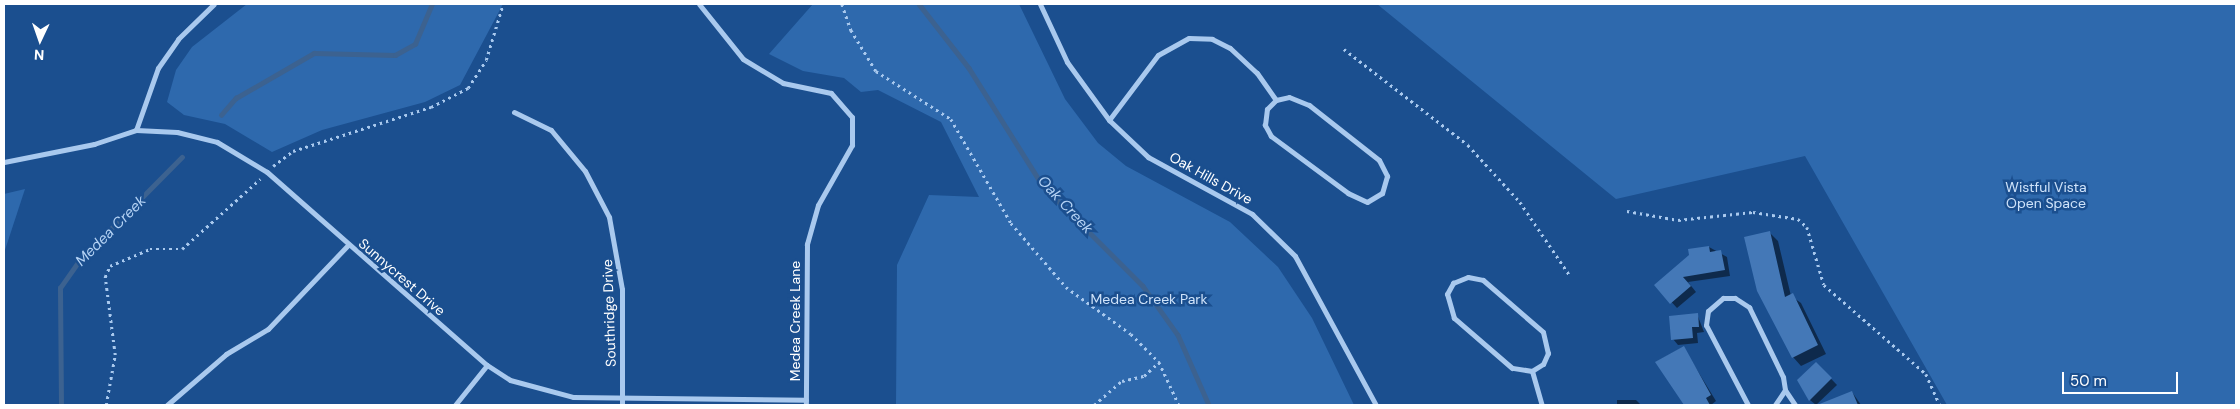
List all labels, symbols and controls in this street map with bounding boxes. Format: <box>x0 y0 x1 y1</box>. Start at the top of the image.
north arrow <box>15 15 65 65</box>
text: N <box>34 46 45 64</box>
street label: Oak Hills Drive <box>1167 148 1255 208</box>
water label: Oak Creek <box>1034 172 1096 238</box>
park label: Wistful Vista Open Space <box>2005 179 2087 212</box>
water label: Medea Creek <box>72 192 150 270</box>
street label: Sunnycrest Drive <box>355 235 449 319</box>
street label: Southridge Drive <box>599 259 619 367</box>
street label: Medea Creek Lane <box>787 261 803 381</box>
park label: Medea Creek Park <box>1090 291 1208 307</box>
scale bar <box>2065 362 2181 394</box>
text: 50 m <box>2070 371 2107 391</box>

